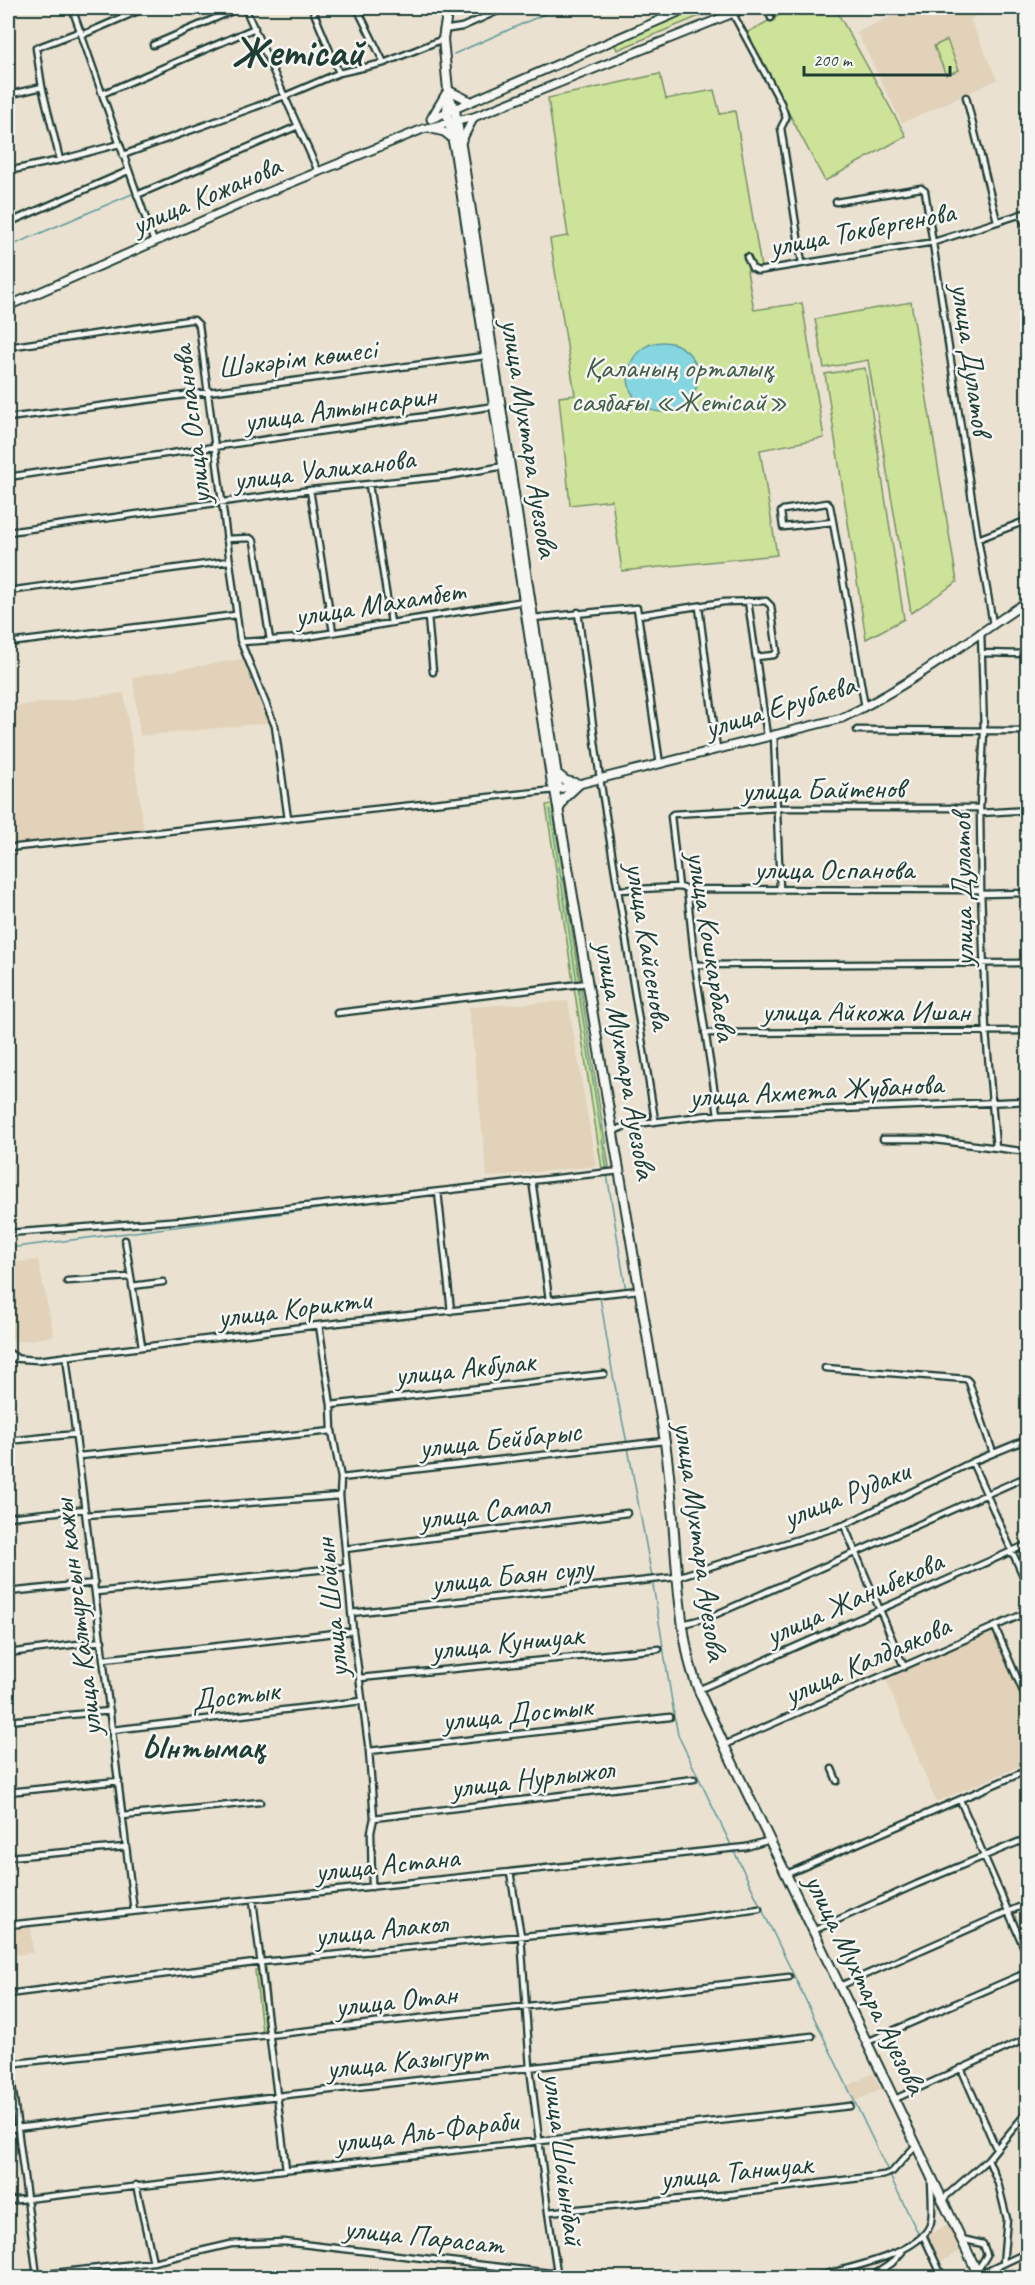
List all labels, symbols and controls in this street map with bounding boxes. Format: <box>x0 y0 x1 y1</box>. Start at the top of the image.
district label: Жетісай <box>232 26 367 79</box>
scale bar <box>804 39 950 77</box>
text: 200 m <box>813 49 854 71</box>
street label: улица Кожанова <box>123 146 288 244</box>
street label: улица Токбергенова <box>764 192 960 266</box>
street label: улица Дулатов <box>942 279 1002 443</box>
street label: улица Мухтара Ауезова <box>492 314 568 562</box>
street label: Шәкәрім көшесі <box>215 329 382 387</box>
street label: улица Оспанова <box>162 341 220 509</box>
park label: Қаланың орталық саябағы «Жетісай» <box>571 348 787 420</box>
street label: улица Алтынсарин <box>239 375 440 441</box>
street label: улица Уалиханова <box>229 439 419 499</box>
street label: улица Махамбет <box>290 571 469 636</box>
street label: улица Ерубаева <box>698 665 862 748</box>
street label: улица Байтенов <box>739 768 910 809</box>
street label: улица Дулатов <box>942 808 982 969</box>
street label: улица Кошкарбаева <box>678 846 746 1046</box>
street label: улица Оспанова <box>752 850 917 888</box>
street label: улица Кайсенова <box>617 858 681 1035</box>
street label: улица Мухтара Ауезова <box>586 936 666 1184</box>
street label: улица Айкожа Ишан <box>760 992 972 1030</box>
street label: улица Ахмета Жубанова <box>686 1064 947 1116</box>
street label: улица Корикти <box>213 1279 375 1336</box>
street label: улица Акбулак <box>391 1342 539 1394</box>
street label: улица Бейбарыс <box>415 1411 584 1467</box>
street label: улица Мухтара Ауезова <box>665 1417 737 1665</box>
street label: улица Рудаки <box>775 1451 917 1537</box>
street label: улица Самал <box>415 1484 554 1538</box>
street label: улица Калтурсын кажы <box>43 1495 111 1741</box>
street label: улица Шойын <box>305 1535 357 1682</box>
street label: улица Жанибекова <box>758 1541 950 1655</box>
street label: улица Баян сулу <box>427 1547 597 1603</box>
street label: улица Калдаякова <box>776 1606 958 1714</box>
street label: улица Куншуак <box>427 1615 587 1669</box>
street label: Достык <box>189 1670 284 1719</box>
street label: улица Достык <box>438 1686 597 1740</box>
district label: Ынтымақ <box>142 1726 267 1768</box>
street label: улица Нурлыжол <box>446 1749 618 1807</box>
street label: улица Астана <box>311 1837 463 1891</box>
street label: улица Мухтара Ауезова <box>795 1866 937 2102</box>
street label: улица Алакол <box>311 1903 451 1955</box>
street label: улица Отан <box>331 1975 460 2025</box>
street label: улица Казыгурт <box>322 2033 491 2088</box>
street label: улица Шойынбай <box>534 2068 594 2249</box>
street label: улица Аль-Фараби <box>330 2101 522 2161</box>
street label: улица Таншуак <box>656 2144 816 2198</box>
street label: улица Парасат <box>340 2208 508 2263</box>

